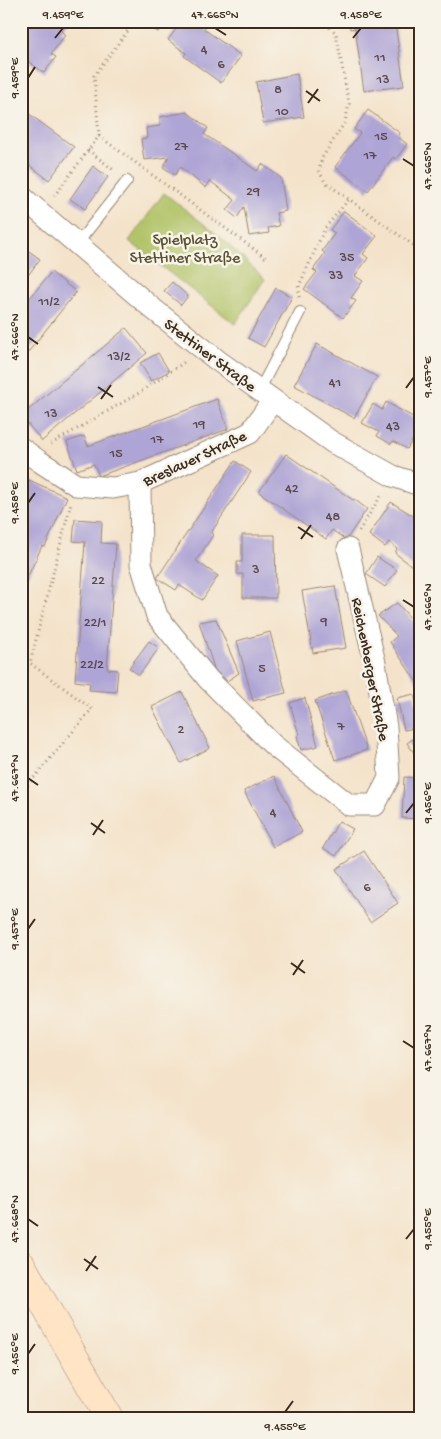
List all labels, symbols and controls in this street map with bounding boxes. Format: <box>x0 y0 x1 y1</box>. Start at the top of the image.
text: 9.459°E <box>42 9 84 23</box>
text: 47.665°N <box>191 9 239 23</box>
text: 9.458°E <box>339 9 382 23</box>
house number: 4 <box>201 42 208 59</box>
house number: 11 <box>373 50 386 67</box>
text: 9.459°E <box>9 57 23 99</box>
house number: 6 <box>217 57 225 74</box>
house number: 13 <box>376 72 389 89</box>
house number: 8 <box>274 82 282 99</box>
house number: 10 <box>274 104 289 121</box>
house number: 15 <box>373 129 388 146</box>
house number: 27 <box>174 139 189 156</box>
text: 47.665°N <box>422 142 436 190</box>
house number: 17 <box>363 148 377 165</box>
house number: 29 <box>246 184 260 201</box>
park label: Spielplatz Stettiner Straße <box>130 232 241 269</box>
house number: 35 <box>339 250 354 267</box>
house number: 33 <box>328 268 343 285</box>
house number: 11/2 <box>37 294 60 311</box>
text: 47.666°N <box>9 313 23 361</box>
street label: Stettiner Straße <box>159 316 259 398</box>
house number: 13/2 <box>106 349 131 366</box>
text: 9.457°E <box>422 356 436 398</box>
house number: 41 <box>329 375 341 392</box>
house number: 13 <box>44 406 57 423</box>
house number: 19 <box>192 417 205 434</box>
house number: 43 <box>386 419 400 436</box>
street label: Breslauer Straße <box>140 428 251 493</box>
house number: 17 <box>150 432 164 449</box>
house number: 15 <box>108 446 123 463</box>
house number: 42 <box>285 481 299 498</box>
text: 9.458°E <box>9 482 23 525</box>
house number: 48 <box>326 509 340 526</box>
house number: 3 <box>251 562 260 579</box>
house number: 22 <box>91 573 105 590</box>
text: 47.666°N <box>422 583 436 631</box>
street label: Reichenberger Straße <box>345 596 392 744</box>
house number: 9 <box>319 614 328 631</box>
house number: 22/1 <box>84 615 106 632</box>
house number: 22/2 <box>80 657 104 674</box>
house number: 5 <box>258 661 266 678</box>
house number: 7 <box>336 719 345 736</box>
house number: 2 <box>178 722 185 739</box>
text: 47.667°N <box>9 754 23 802</box>
text: 9.456°E <box>422 782 436 824</box>
house number: 4 <box>270 805 277 822</box>
house number: 6 <box>363 880 371 897</box>
text: 9.457°E <box>9 908 23 950</box>
text: 47.667°N <box>422 1024 436 1072</box>
text: 47.668°N <box>9 1195 23 1243</box>
text: 9.455°E <box>422 1208 436 1250</box>
text: 9.456°E <box>9 1333 23 1375</box>
text: 9.455°E <box>264 1421 306 1435</box>

